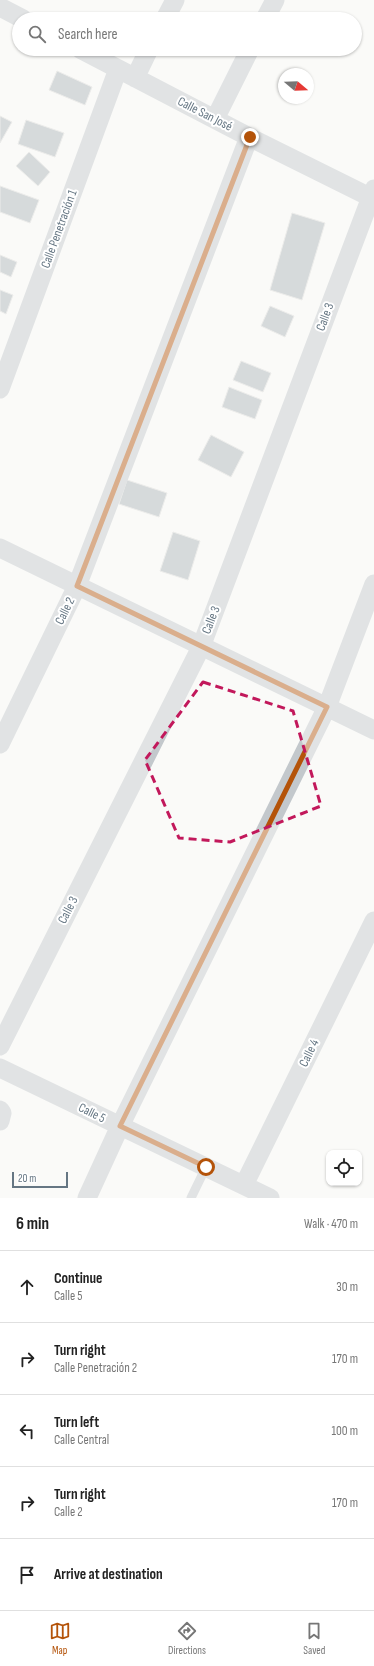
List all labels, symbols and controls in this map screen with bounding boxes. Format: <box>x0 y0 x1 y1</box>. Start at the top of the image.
search box <box>12 12 362 56</box>
icon: search <box>26 23 48 45</box>
text: Search here <box>58 25 118 44</box>
north arrow <box>278 68 314 104</box>
street label: Calle San José <box>175 93 235 135</box>
route end <box>241 128 259 146</box>
street label: Calle Penetración 1 <box>37 187 81 270</box>
street label: Calle 3 <box>313 301 337 333</box>
street label: Calle 2 <box>52 595 78 627</box>
street label: Calle 3 <box>198 604 224 636</box>
street label: Calle 3 <box>54 894 82 926</box>
street label: Calle 4 <box>296 1036 323 1069</box>
street label: Calle 5 <box>76 1100 108 1126</box>
map controls <box>326 1150 362 1186</box>
button: locate <box>326 1150 362 1186</box>
route start <box>197 1158 215 1176</box>
scale bar <box>12 1170 68 1189</box>
text: 20 m <box>18 1172 36 1185</box>
text: 6 min <box>16 1214 49 1234</box>
text: Walk · 470 m <box>304 1216 358 1232</box>
text: Continue <box>54 1269 103 1288</box>
icon: ahead <box>16 1276 38 1298</box>
text: 30 m <box>336 1279 358 1295</box>
text: Calle 5 <box>54 1288 82 1304</box>
text: Turn right <box>54 1341 106 1360</box>
icon: right <box>16 1348 38 1370</box>
text: 170 m <box>332 1351 358 1367</box>
text: Calle Penetración 2 <box>54 1360 137 1376</box>
text: Turn left <box>54 1413 99 1432</box>
icon: left <box>16 1420 38 1442</box>
text: 100 m <box>331 1423 358 1439</box>
text: Calle Central <box>54 1432 109 1448</box>
text: Turn right <box>54 1485 106 1504</box>
icon: right <box>16 1492 38 1514</box>
text: 170 m <box>332 1495 358 1511</box>
text: Calle 2 <box>54 1504 83 1520</box>
icon: arrive <box>16 1564 38 1586</box>
text: Arrive at destination <box>54 1565 163 1584</box>
tab: Map <box>49 1620 71 1657</box>
tab: Directions <box>168 1620 206 1657</box>
tab: Saved <box>303 1620 325 1657</box>

